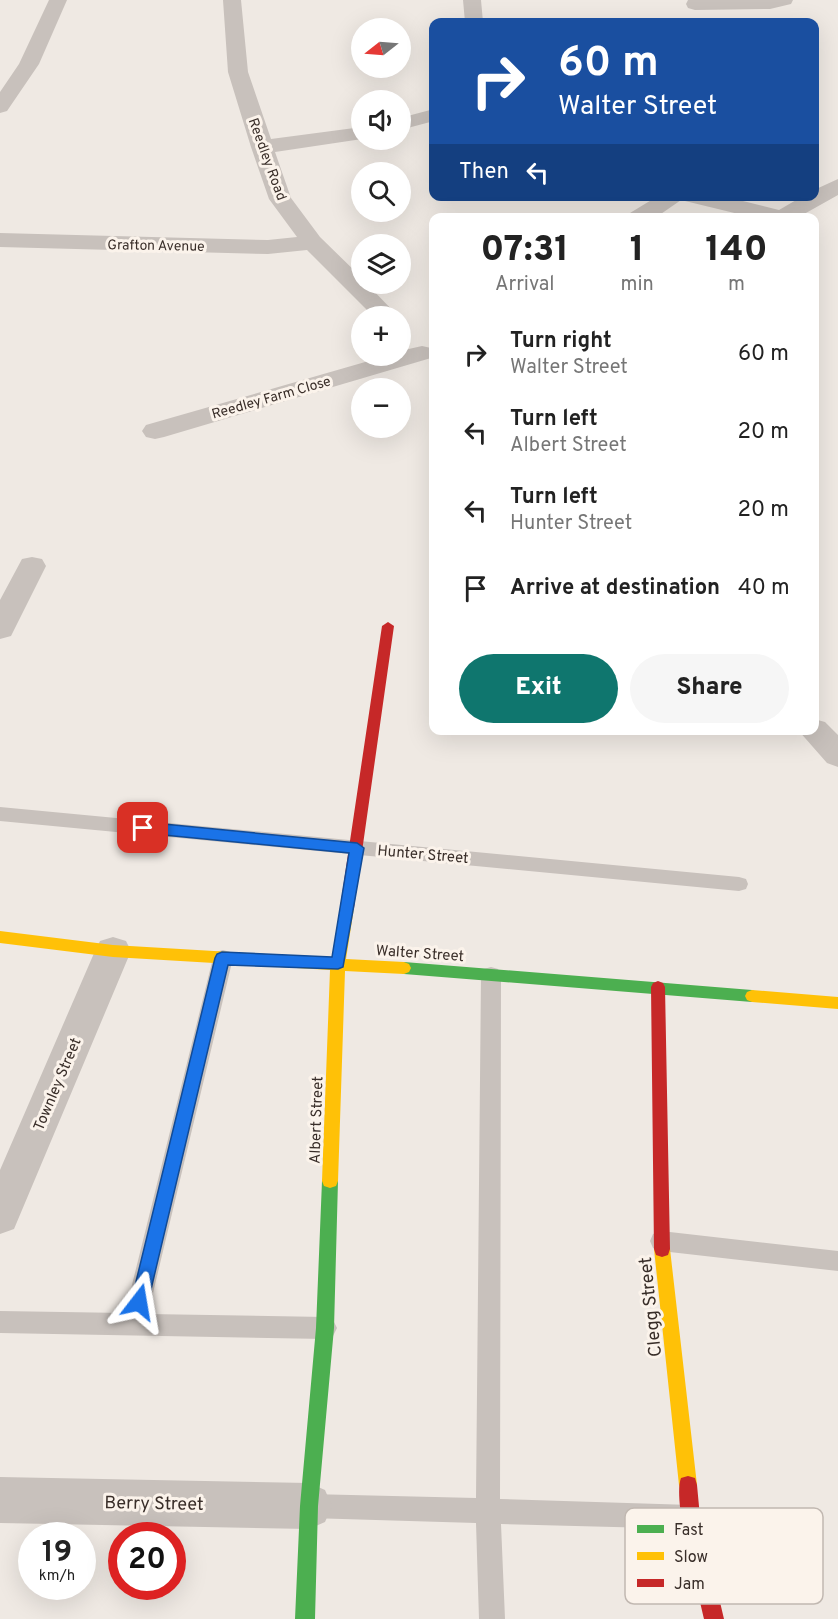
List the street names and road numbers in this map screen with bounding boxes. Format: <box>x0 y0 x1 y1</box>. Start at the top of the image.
street label: Reedley Road <box>244 116 289 203</box>
street label: Grafton Avenue <box>107 237 205 256</box>
street label: Reedley Farm Close <box>210 373 333 424</box>
street label: Hunter Street <box>376 842 469 869</box>
street label: Walter Street <box>375 942 465 967</box>
street label: Townley Street <box>30 1035 87 1134</box>
street label: Albert Street <box>306 1076 329 1164</box>
street label: Clegg Street <box>635 1256 668 1358</box>
street label: Berry Street <box>104 1492 204 1517</box>

